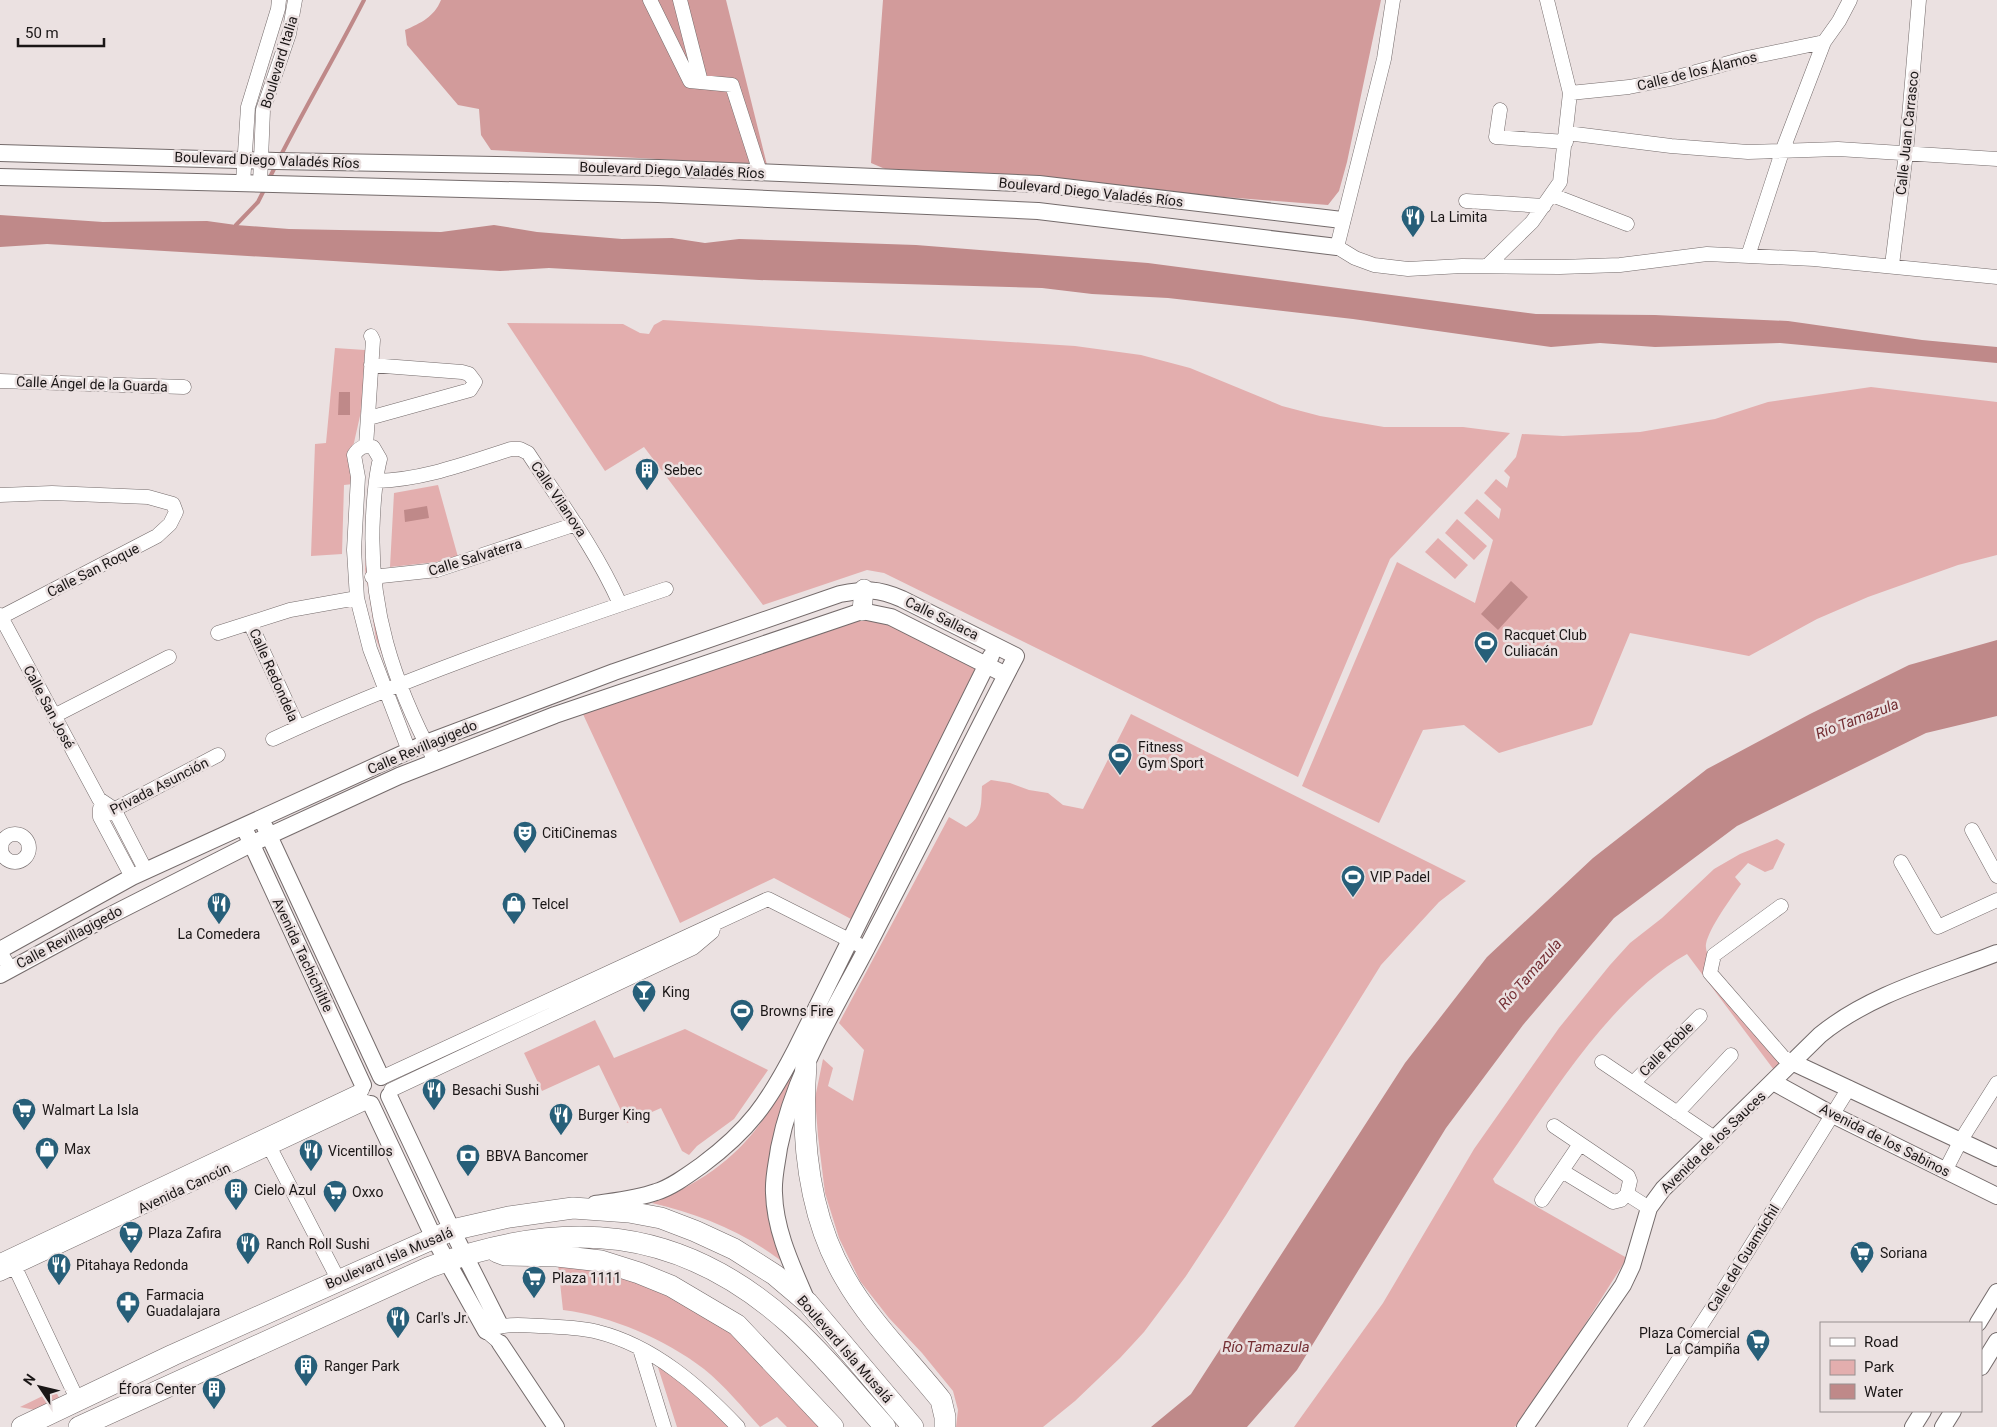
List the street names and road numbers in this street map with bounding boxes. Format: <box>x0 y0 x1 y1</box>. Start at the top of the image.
street label: Boulevard Italia <box>257 14 301 110</box>
street label: Calle de los Álamos <box>1635 47 1759 94</box>
street label: Calle Juan Carrasco <box>1893 70 1921 196</box>
street label: Boulevard Diego Valadés Ríos <box>174 149 360 171</box>
street label: Boulevard Diego Valadés Ríos <box>579 159 765 181</box>
street label: Boulevard Diego Valadés Ríos <box>998 174 1184 210</box>
street label: Calle Ángel de la Guarda <box>16 372 168 395</box>
street label: Calle Vilanova <box>528 458 590 540</box>
street label: Calle Salvaterra <box>426 535 524 579</box>
street label: Calle San Roque <box>44 540 142 600</box>
street label: Calle Sallaca <box>903 593 981 643</box>
street label: Calle Redondela <box>246 626 302 724</box>
street label: Calle San José <box>20 663 78 751</box>
street label: Calle Revillagigedo <box>365 717 479 777</box>
street label: Privada Asunción <box>107 754 211 818</box>
street label: Avenida Tachichiltle <box>270 896 336 1014</box>
street label: Calle Revillagigedo <box>13 902 125 972</box>
street label: Calle Roble <box>1636 1019 1696 1079</box>
street label: Avenida de los Sauces <box>1657 1088 1769 1196</box>
street label: Avenida de los Sabinos <box>1817 1100 1953 1180</box>
street label: Avenida Cancún <box>135 1160 233 1216</box>
street label: Calle del Guamúchil <box>1704 1201 1782 1315</box>
street label: Boulevard Isla Musalá <box>323 1224 455 1292</box>
street label: Boulevard Isla Musalá <box>794 1292 896 1406</box>

